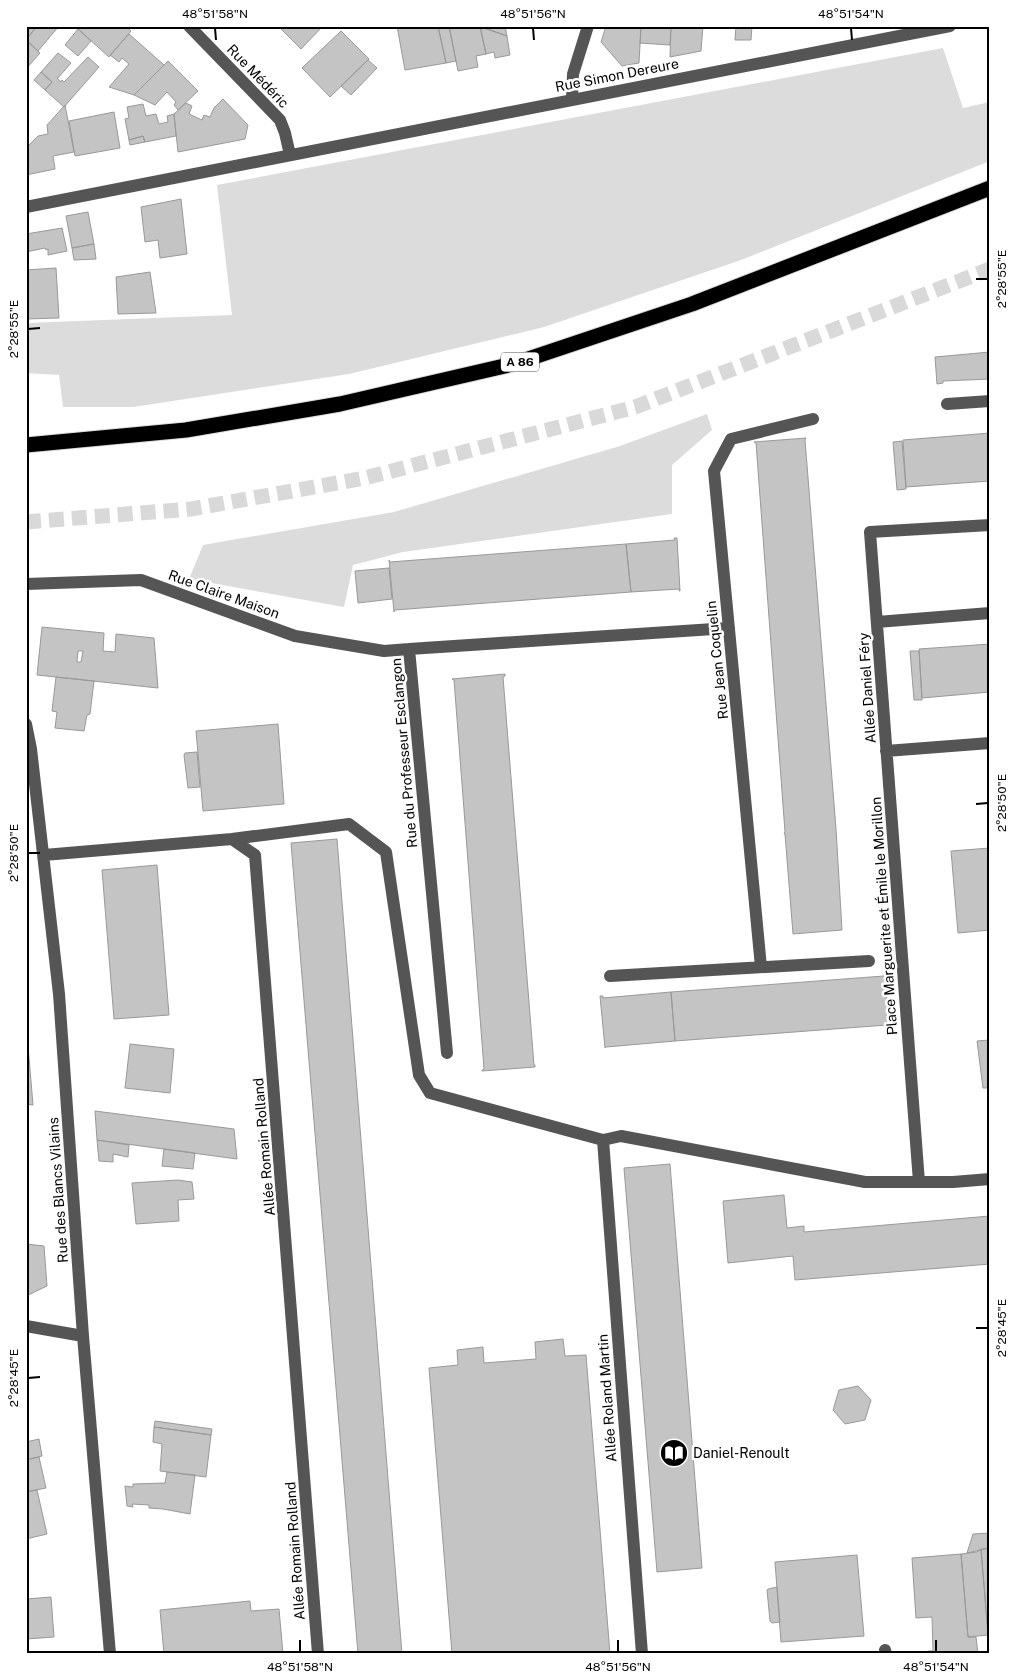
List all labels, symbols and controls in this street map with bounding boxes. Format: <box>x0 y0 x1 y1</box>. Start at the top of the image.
text: 48°51'58"N <box>182 7 248 21</box>
text: 48°51'56"N <box>500 7 566 21</box>
text: 48°51'54"N <box>818 7 884 21</box>
street label: Rue Médéric <box>224 41 292 111</box>
street label: Rue Simon Dereure <box>554 55 680 95</box>
text: 2°28'55"E <box>995 250 1009 308</box>
text: 2°28'55"E <box>7 300 21 358</box>
road number: A 86 <box>501 352 539 372</box>
street label: Rue Claire Maison <box>166 566 282 622</box>
street label: Rue Jean Coquelin <box>703 600 731 720</box>
street label: Allée Daniel Féry <box>855 632 879 744</box>
street label: Rue du Professeur Esclangon <box>388 657 420 849</box>
text: 2°28'50"E <box>995 774 1009 832</box>
street label: Place Marguerite et Émile le Morillon <box>867 796 900 1036</box>
text: 2°28'50"E <box>7 824 21 882</box>
street label: Allée Romain Rolland <box>250 1077 278 1217</box>
street label: Rue des Blancs Vilains <box>45 1117 71 1263</box>
text: 2°28'45"E <box>995 1299 1009 1357</box>
street label: Allée Roland Martin <box>595 1333 619 1463</box>
text: 2°28'45"E <box>7 1349 21 1407</box>
library icon: Daniel-Renoult <box>659 1438 689 1468</box>
place label: Daniel-Renoult <box>693 1445 790 1461</box>
street label: Allée Romain Rolland <box>282 1481 308 1621</box>
text: 48°51'58"N <box>267 1660 333 1674</box>
text: 48°51'56"N <box>585 1660 651 1674</box>
text: 48°51'54"N <box>903 1660 969 1674</box>

